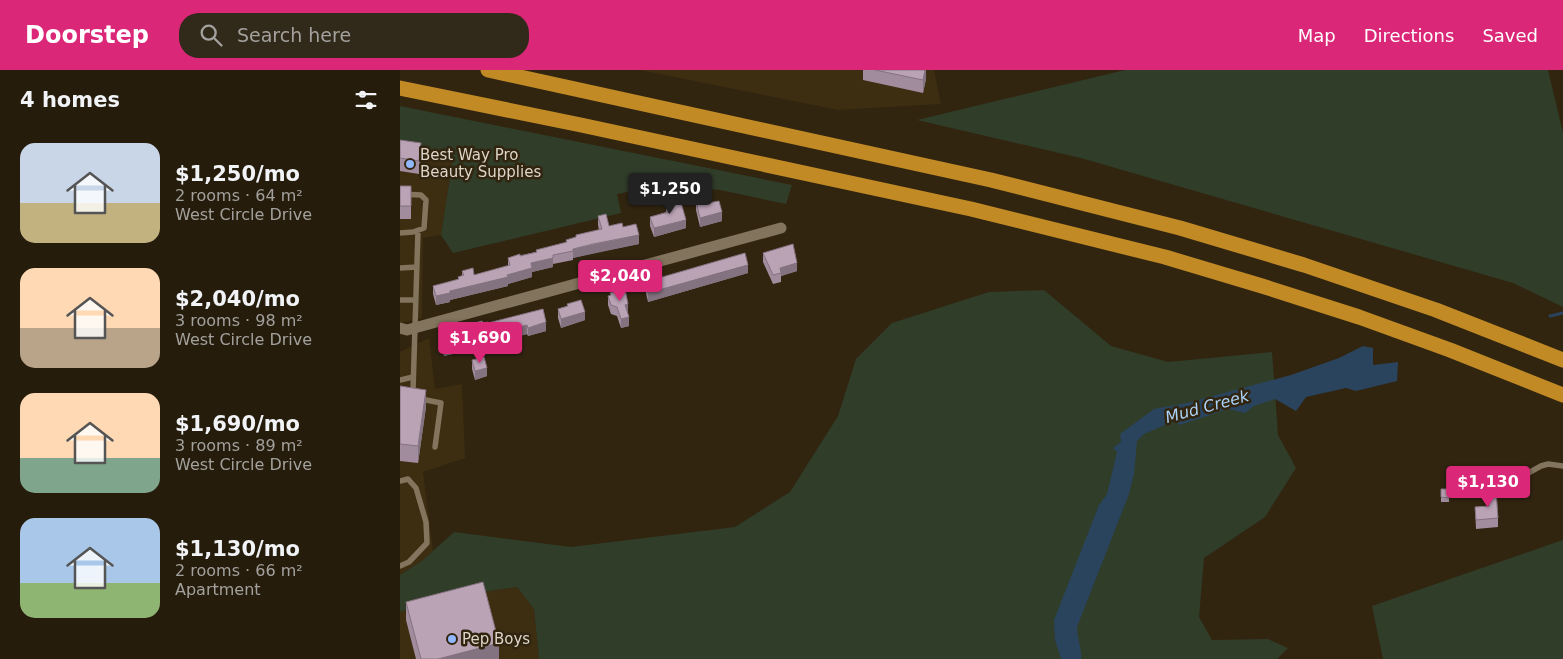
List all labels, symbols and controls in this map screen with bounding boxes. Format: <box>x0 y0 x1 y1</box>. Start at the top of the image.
search box <box>179 13 529 58</box>
text: Doorstep <box>25 21 149 49</box>
icon: search <box>197 21 225 49</box>
text: Search here <box>237 24 351 46</box>
text: Map <box>1298 25 1336 46</box>
text: Directions <box>1364 25 1454 46</box>
text: Saved <box>1482 25 1538 46</box>
icon: filters <box>352 86 380 114</box>
text: 4 homes <box>20 88 120 112</box>
place label: Best Way Pro Beauty Supplies <box>420 146 541 181</box>
marker: Best Way Pro Beauty Supplies <box>404 158 416 170</box>
text: $1,250/mo <box>175 162 300 186</box>
icon: home <box>60 163 120 223</box>
pin: $1,250 <box>629 172 711 215</box>
text: $1,250 <box>639 179 701 198</box>
text: 2 rooms · 64 m² <box>175 186 303 205</box>
text: West Circle Drive <box>175 205 312 224</box>
pin: $2,040 <box>579 260 661 302</box>
text: $2,040 <box>589 266 651 285</box>
text: $2,040/mo <box>175 287 300 311</box>
icon: home <box>60 288 120 348</box>
text: 3 rooms · 98 m² <box>175 311 303 330</box>
pin: $1,690 <box>439 322 521 364</box>
text: $1,690 <box>449 328 511 347</box>
text: West Circle Drive <box>175 330 312 349</box>
water label: Mud Creek <box>1163 386 1252 427</box>
text: $1,690/mo <box>175 412 300 436</box>
icon: home <box>60 413 120 473</box>
text: 3 rooms · 89 m² <box>175 436 303 455</box>
text: West Circle Drive <box>175 455 312 474</box>
pin: $1,130 <box>1447 466 1529 508</box>
text: $1,130 <box>1457 472 1519 491</box>
text: $1,130/mo <box>175 537 300 561</box>
icon: home <box>60 538 120 598</box>
text: 2 rooms · 66 m² <box>175 561 303 580</box>
text: Apartment <box>175 580 261 599</box>
place label: Pep Boys <box>462 630 530 648</box>
marker: Pep Boys <box>446 633 458 645</box>

